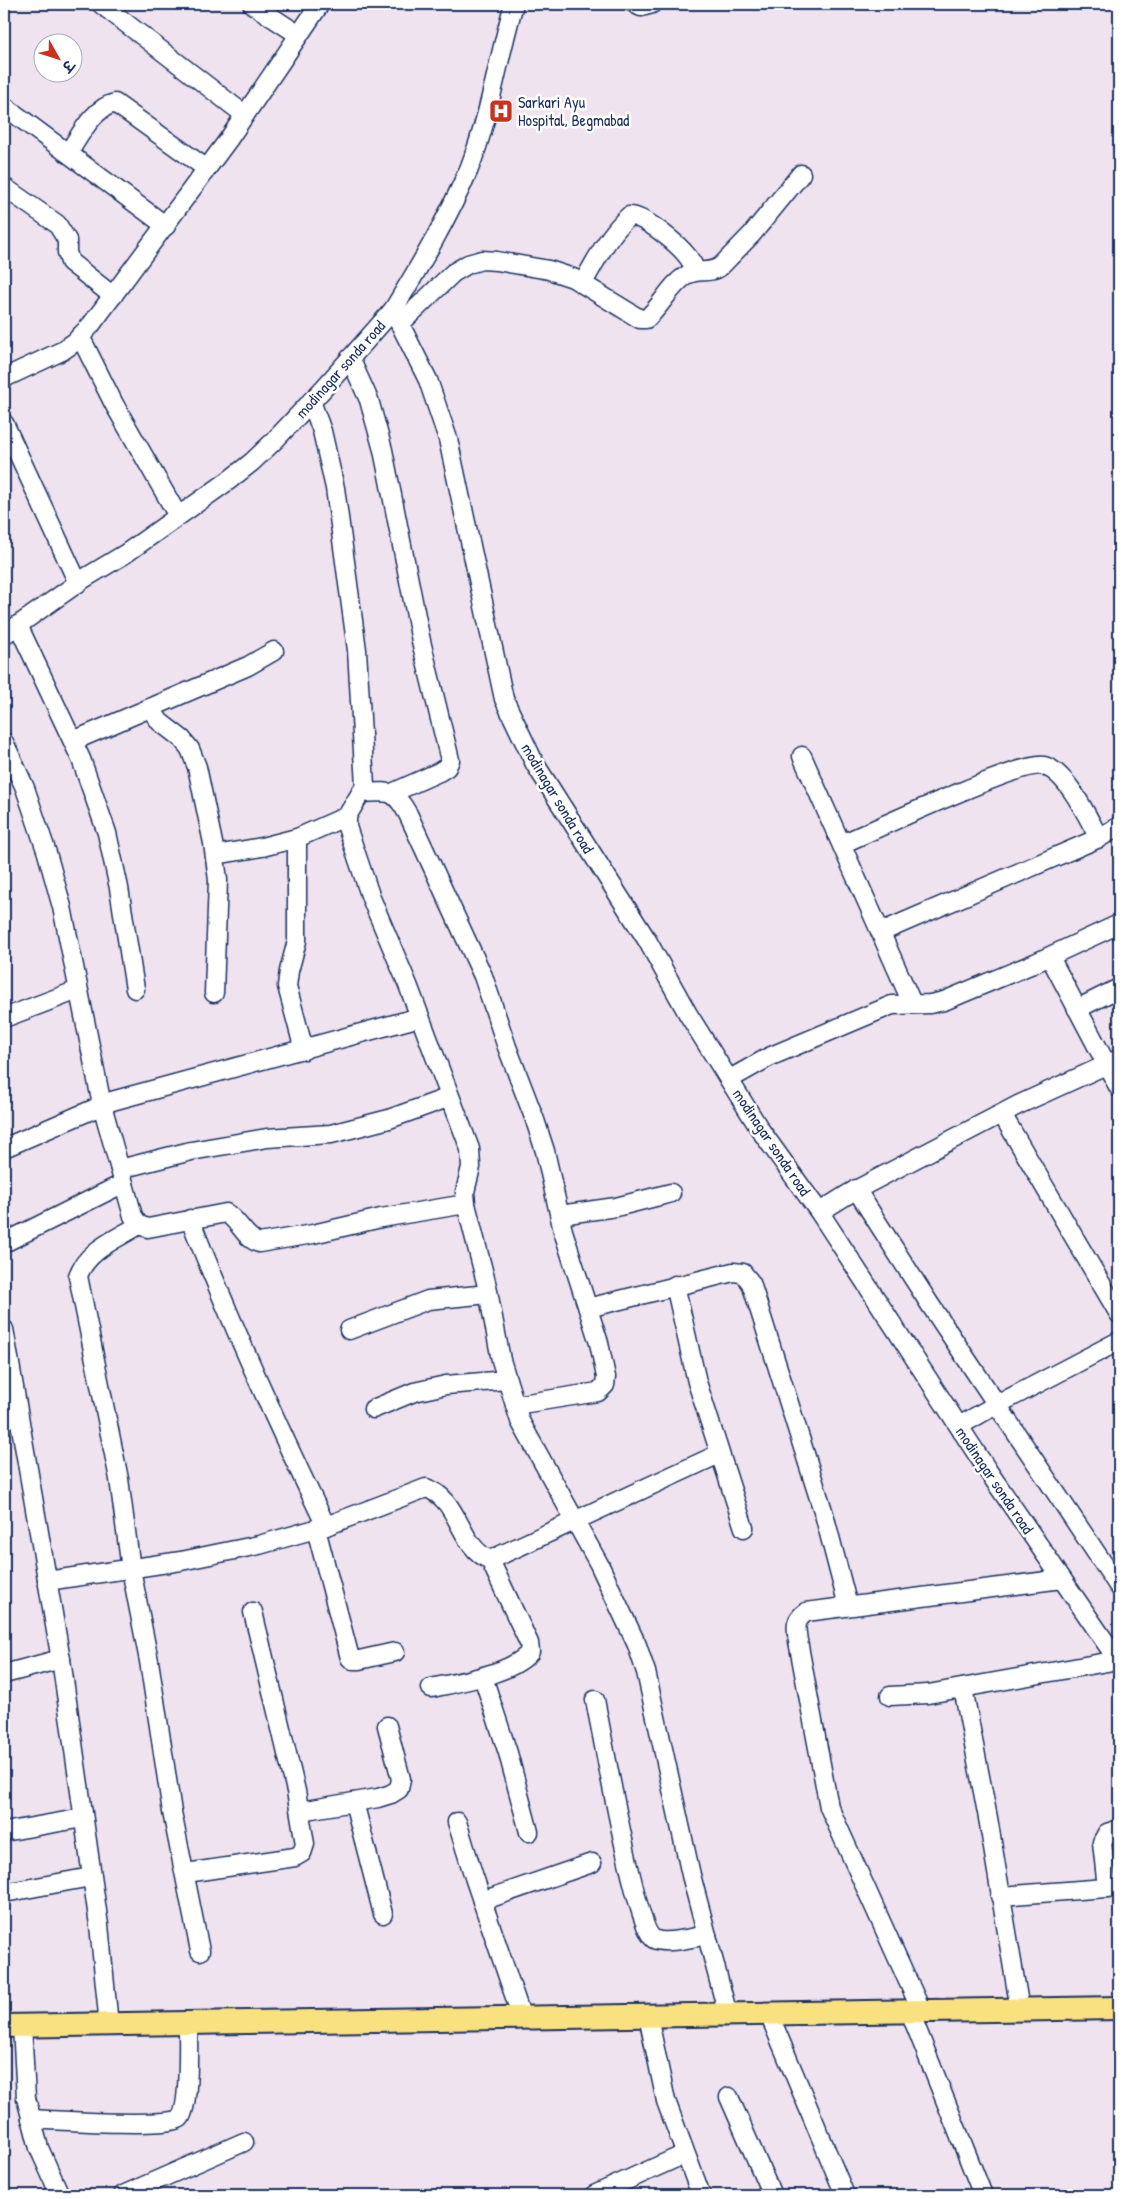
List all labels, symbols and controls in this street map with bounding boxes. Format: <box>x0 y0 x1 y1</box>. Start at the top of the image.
north arrow <box>32 32 82 82</box>
text: उ <box>57 55 80 77</box>
place label: Sarkari Ayu Hospital, Begmabad <box>518 91 629 131</box>
hospital icon: Sarkari Ayu Hospital, Begmabad <box>488 98 514 124</box>
street label: modinagar sonda road <box>290 315 390 423</box>
street label: modinagar sonda road <box>516 739 600 857</box>
street label: modinagar sonda road <box>728 1084 816 1200</box>
street label: modinagar sonda road <box>951 1422 1039 1538</box>

